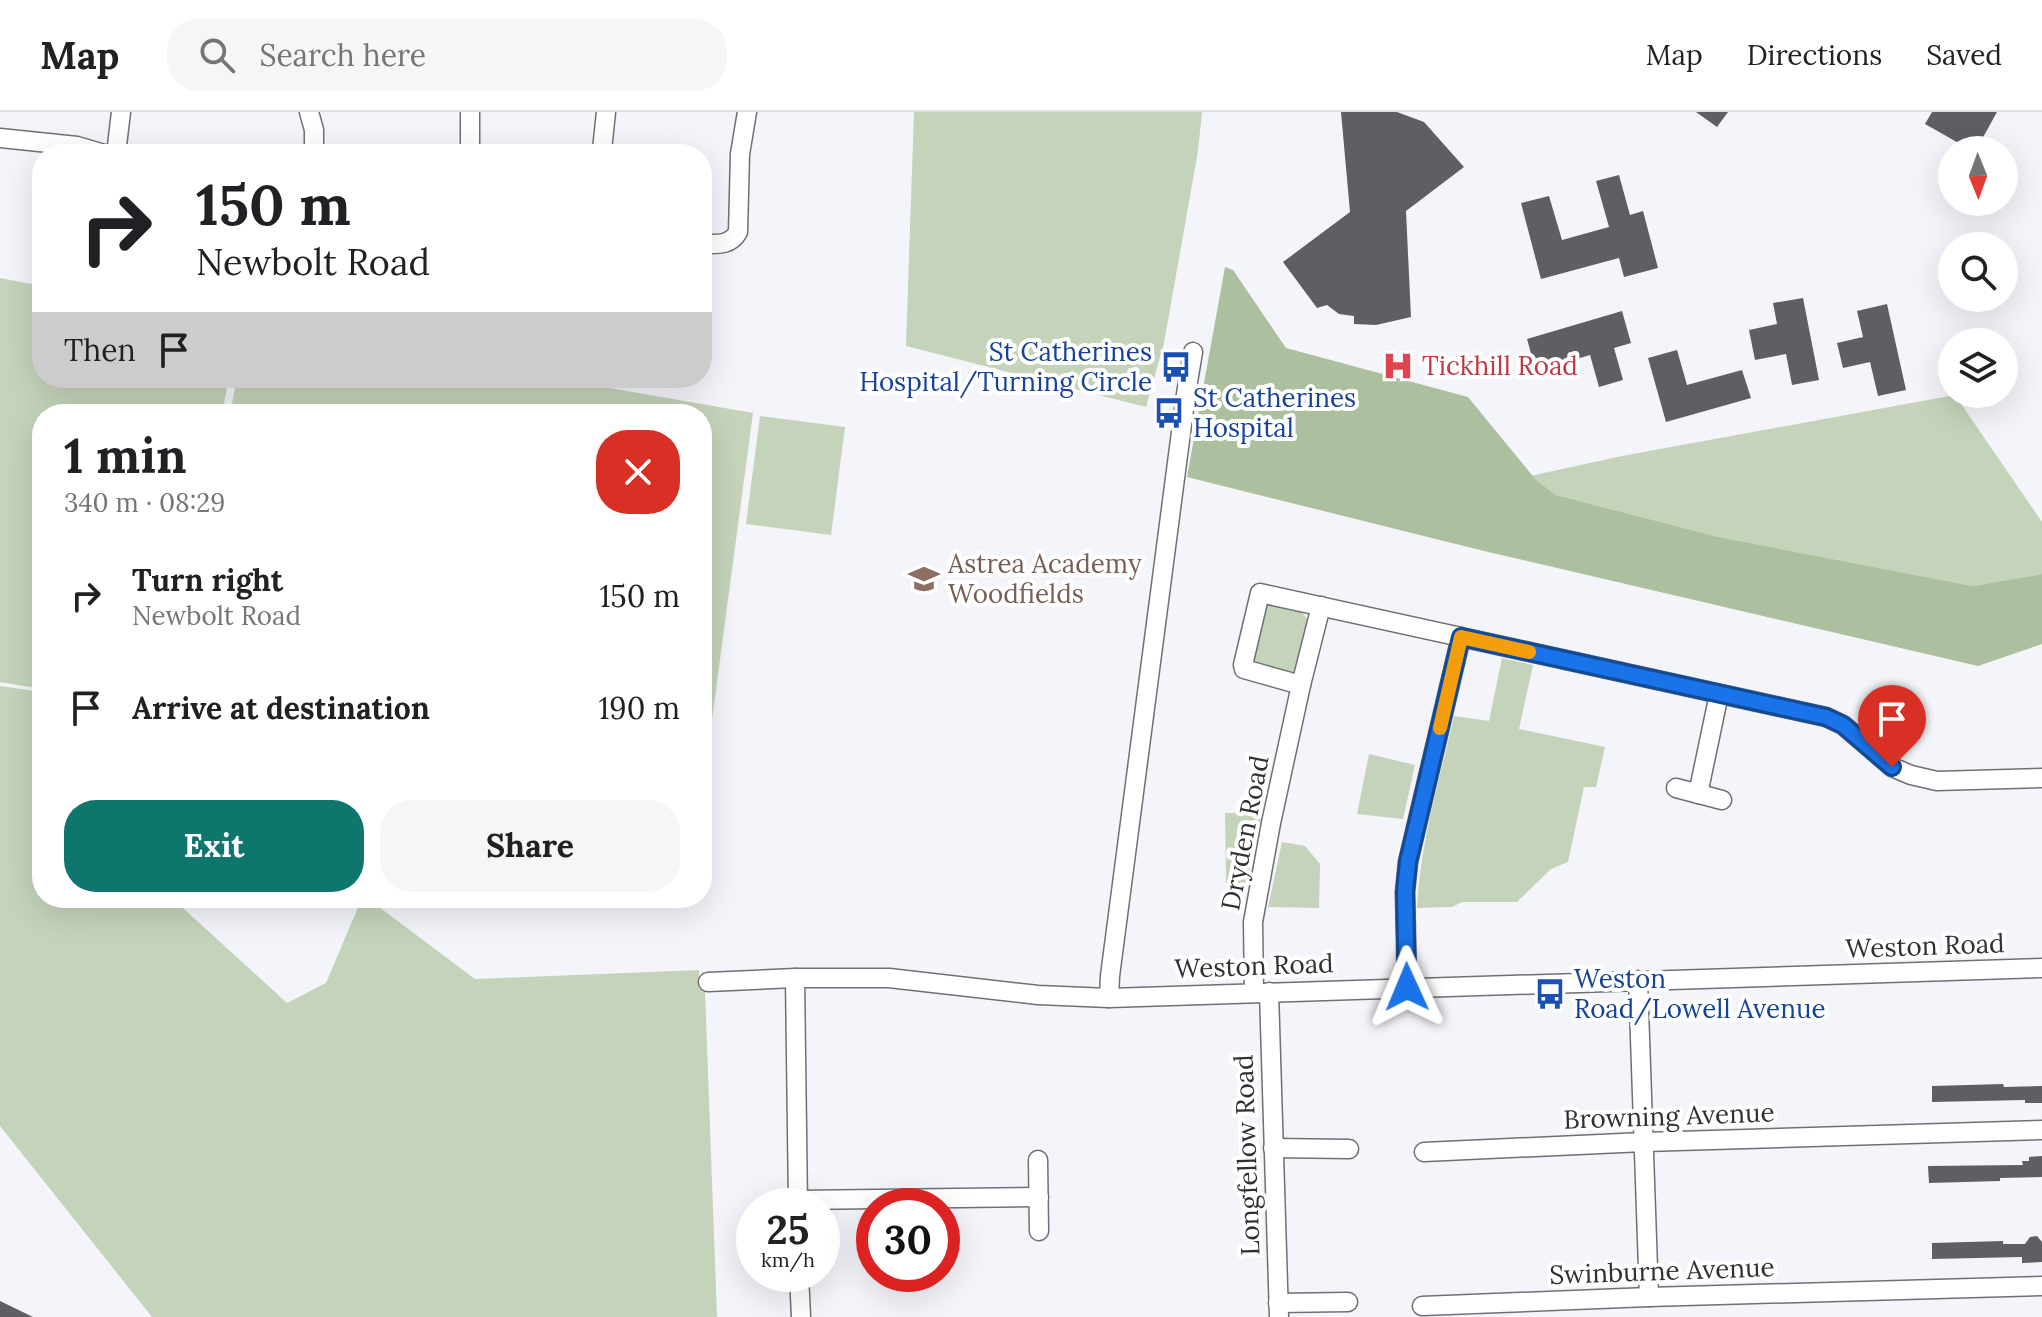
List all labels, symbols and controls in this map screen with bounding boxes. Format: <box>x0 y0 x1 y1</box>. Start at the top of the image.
search box <box>167 19 727 91</box>
text: Map <box>40 31 119 79</box>
icon: search <box>195 33 239 77</box>
text: Search here <box>259 36 426 74</box>
text: Map <box>1646 37 1703 73</box>
text: Directions <box>1747 37 1882 73</box>
text: Saved <box>1926 37 2002 73</box>
north arrow <box>1938 136 2018 216</box>
map controls <box>1938 136 2018 408</box>
text: 150 m <box>196 169 351 240</box>
icon: right <box>64 176 168 280</box>
button: search <box>1938 232 2018 312</box>
text: Newbolt Road <box>196 239 430 285</box>
icon: arrive <box>152 328 196 372</box>
button: layers <box>1938 328 2018 408</box>
text: Then <box>64 331 136 369</box>
place label: St Catherines Hospital/Turning Circle <box>859 335 1152 399</box>
hospital icon: Tickhill Road <box>1381 349 1415 383</box>
place label: Tickhill Road <box>1422 349 1578 382</box>
bus stop icon: St Catherines Hospital/Turning Circle <box>1159 350 1193 384</box>
place label: St Catherines Hospital <box>1193 381 1356 444</box>
bus stop icon: St Catherines Hospital <box>1152 396 1186 430</box>
text: 1 min <box>64 425 187 486</box>
button: close <box>596 430 680 514</box>
text: 340 m · 08:29 <box>64 486 225 519</box>
place label: Astrea Academy Woodfields <box>947 547 1142 610</box>
text: Turn right <box>132 561 283 599</box>
school or university icon: Astrea Academy Woodfields <box>907 562 941 596</box>
icon: right <box>64 574 108 618</box>
text: 150 m <box>599 577 680 615</box>
text: Newbolt Road <box>132 599 301 632</box>
pin <box>1858 685 1926 767</box>
icon: arrive <box>64 686 108 730</box>
text: Arrive at destination <box>132 689 430 727</box>
text: 190 m <box>598 689 680 727</box>
icon: arrive <box>1870 697 1914 741</box>
street label: Dryden Road <box>1213 753 1276 913</box>
button: Exit <box>64 800 364 892</box>
button: Share <box>380 800 680 892</box>
street label: Weston Road <box>1845 926 2005 965</box>
position arrow <box>1365 945 1449 1029</box>
street label: Weston Road <box>1174 946 1334 985</box>
place label: Weston Road/Lowell Avenue <box>1574 962 1826 1026</box>
bus stop icon: Weston Road/Lowell Avenue <box>1533 977 1567 1011</box>
street label: Longfellow Road <box>1226 1054 1267 1256</box>
street label: Browning Avenue <box>1563 1095 1775 1136</box>
speed limit sign: 30 <box>856 1188 960 1292</box>
text: 25 <box>767 1204 809 1255</box>
text: km/h <box>761 1247 815 1272</box>
street label: Swinburne Avenue <box>1549 1250 1775 1291</box>

